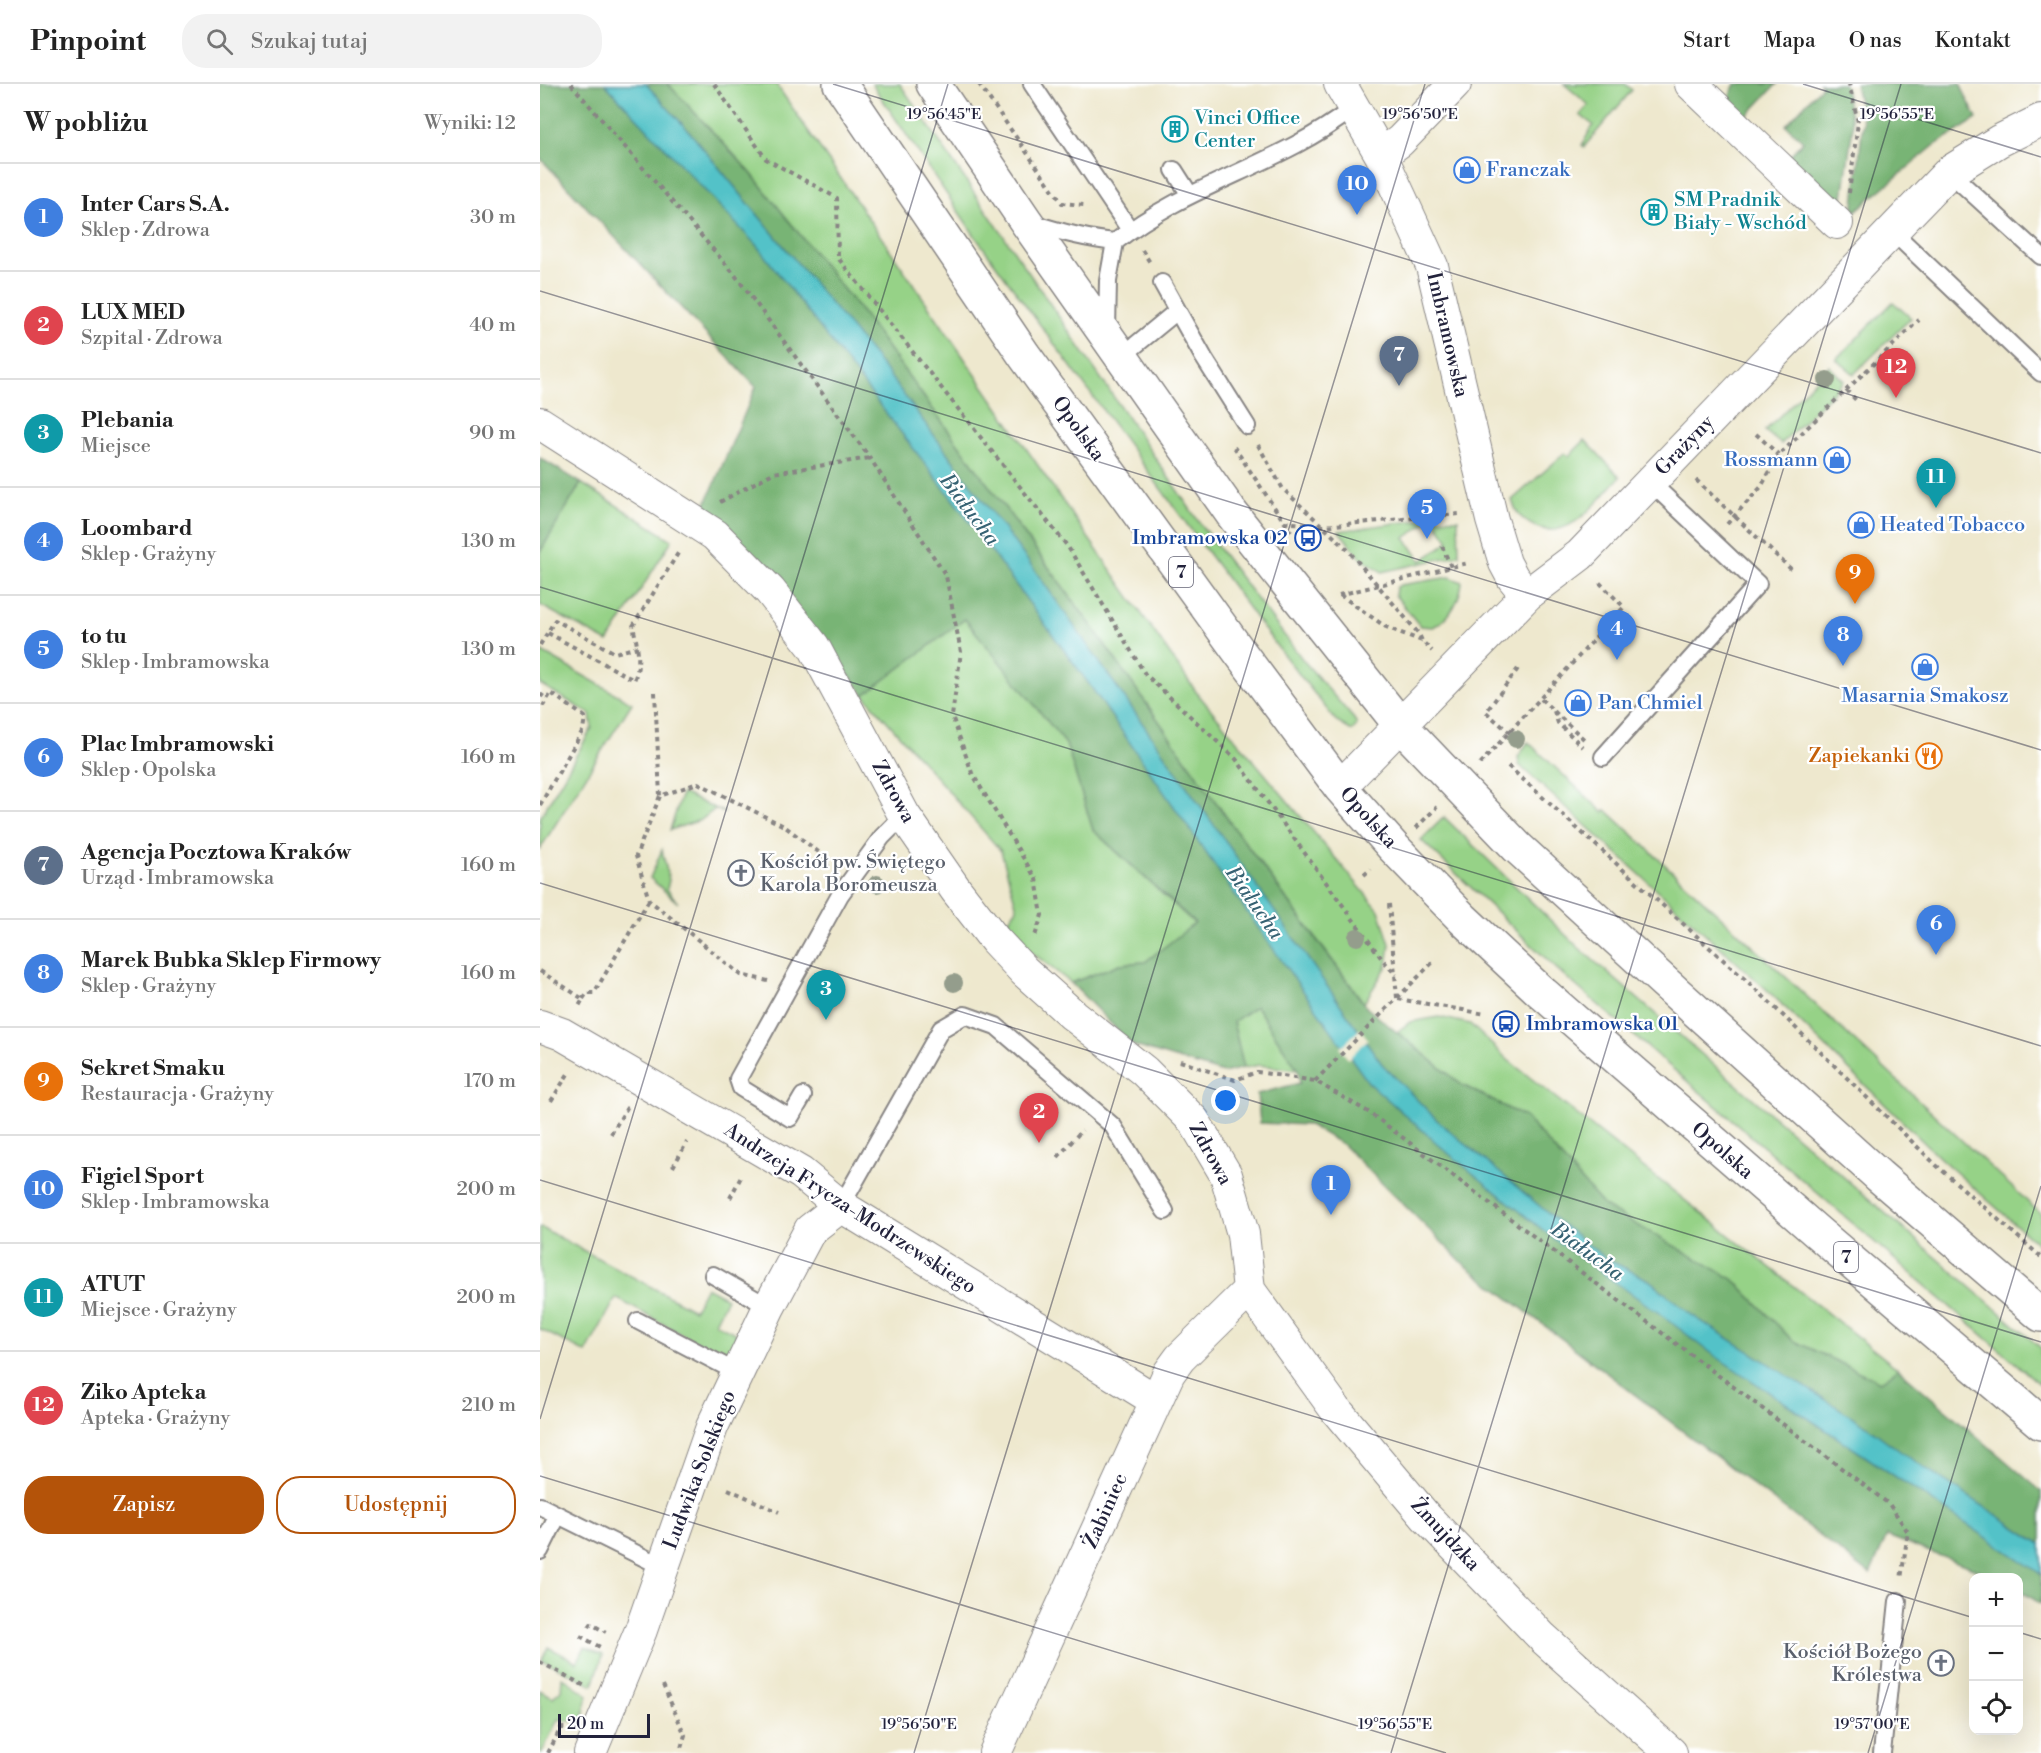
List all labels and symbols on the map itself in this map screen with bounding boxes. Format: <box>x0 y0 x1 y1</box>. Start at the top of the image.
text: 19°56'45"E <box>907 105 981 124</box>
text: 19°56'50"E <box>1382 105 1458 124</box>
text: 19°56'55"E <box>1860 105 1934 124</box>
place label: Vinci Office Center <box>1193 106 1300 154</box>
building icon: Vinci Office Center <box>1160 114 1190 144</box>
shop icon: Franczak <box>1452 155 1482 185</box>
place label: Franczak <box>1486 158 1571 183</box>
pin: 10 <box>1338 166 1376 215</box>
place label: SM Pradnik Biały - Wschód <box>1673 188 1807 236</box>
building icon: SM Pradnik Biały - Wschód <box>1639 197 1669 227</box>
street label: Imbramowska <box>1420 270 1474 401</box>
pin: 7 <box>1380 336 1418 386</box>
pin: 12 <box>1876 348 1916 398</box>
street label: Opolska <box>1046 392 1110 467</box>
street label: Grażyny <box>1650 410 1720 481</box>
shop icon: Rossmann <box>1822 445 1852 475</box>
place label: Rossmann <box>1724 448 1818 473</box>
pin: 11 <box>1916 458 1956 508</box>
water label: Białucha <box>933 468 1005 552</box>
pin: 5 <box>1408 490 1446 539</box>
shop icon: Heated Tobacco <box>1846 510 1876 540</box>
place label: Heated Tobacco <box>1880 513 2025 538</box>
bus stop icon: Imbramowska 02 <box>1293 523 1323 553</box>
place label: Imbramowska 02 <box>1132 526 1288 551</box>
pin: 9 <box>1836 554 1874 604</box>
road number: 7 <box>1169 557 1193 587</box>
pin: 4 <box>1598 610 1636 660</box>
pin: 8 <box>1824 616 1862 666</box>
shop icon: Masarnia Smakosz <box>1910 652 1940 682</box>
place label: Masarnia Smakosz <box>1841 684 2009 709</box>
shop icon: Pan Chmiel <box>1563 688 1593 718</box>
place label: Pan Chmiel <box>1598 691 1703 716</box>
restaurant icon: Zapiekanki <box>1914 741 1944 771</box>
place label: Zapiekanki <box>1808 744 1910 769</box>
street label: Zdrowa <box>866 756 921 828</box>
street label: Opolska <box>1334 782 1403 855</box>
place label: Kościół pw. Świętego Karola Boromeusza <box>760 849 946 898</box>
church icon: Kościół pw. Świętego Karola Boromeusza <box>726 858 756 888</box>
water label: Białucha <box>1219 860 1289 945</box>
pin: 6 <box>1916 906 1956 955</box>
pin: 3 <box>806 970 846 1020</box>
bus stop icon: Imbramowska 01 <box>1491 1009 1521 1039</box>
place label: Imbramowska 01 <box>1526 1012 1679 1037</box>
your location <box>1211 1086 1240 1115</box>
pin: 2 <box>1020 1094 1058 1143</box>
street label: Andrzeja Frycza-Modrzewskiego <box>718 1117 981 1300</box>
street label: Opolska <box>1686 1117 1759 1185</box>
street label: Zdrowa <box>1183 1118 1238 1190</box>
pin: 1 <box>1312 1166 1350 1215</box>
water label: Białucha <box>1545 1216 1629 1287</box>
road number: 7 <box>1834 1242 1858 1272</box>
street label: Ludwika Solskiego <box>658 1387 742 1553</box>
street label: Żabiniec <box>1077 1469 1134 1553</box>
street label: Żmujdzka <box>1405 1493 1486 1577</box>
place label: Kościół Bożego Królestwa <box>1783 1640 1923 1688</box>
church icon: Kościół Bożego Królestwa <box>1926 1648 1956 1678</box>
scale bar <box>558 1711 650 1738</box>
text: 19°56'50"E <box>881 1715 957 1734</box>
text: 19°56'55"E <box>1358 1715 1432 1734</box>
text: 19°57'00"E <box>1834 1715 1910 1734</box>

